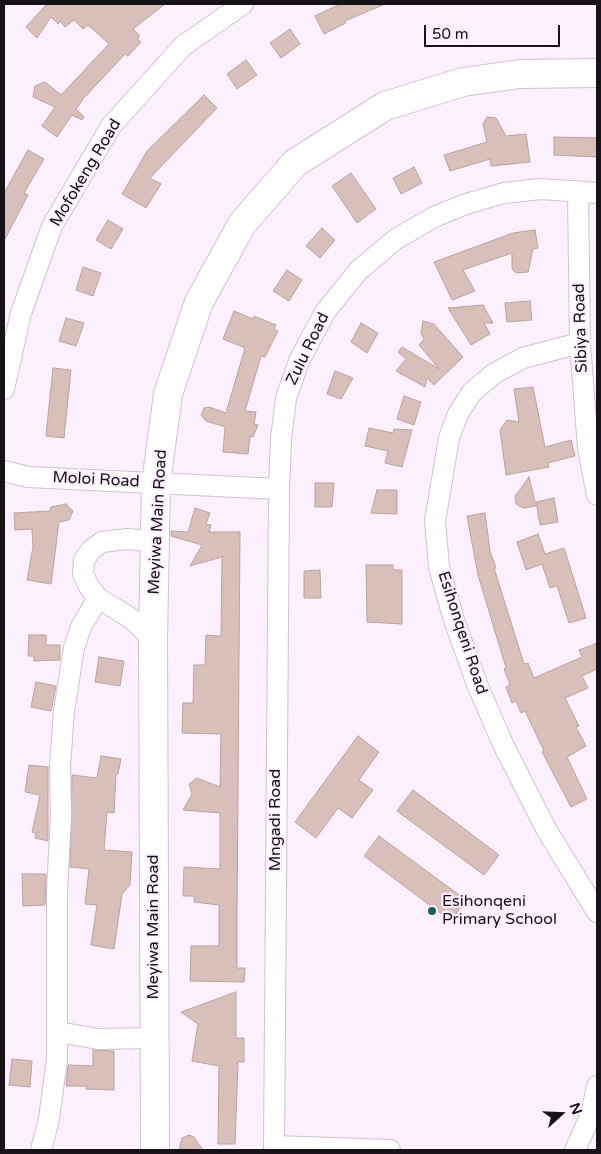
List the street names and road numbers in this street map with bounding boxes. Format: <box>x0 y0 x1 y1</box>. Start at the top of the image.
street label: Mofokeng Road <box>46 116 126 230</box>
street label: Sibiya Road <box>570 283 592 373</box>
street label: Zulu Road <box>282 310 334 388</box>
street label: Meyiwa Main Road <box>145 449 171 595</box>
street label: Moloi Road <box>52 468 140 492</box>
street label: Esihonqeni Road <box>433 569 491 697</box>
street label: Mngadi Road <box>266 769 286 871</box>
street label: Meyiwa Main Road <box>144 854 164 1000</box>

